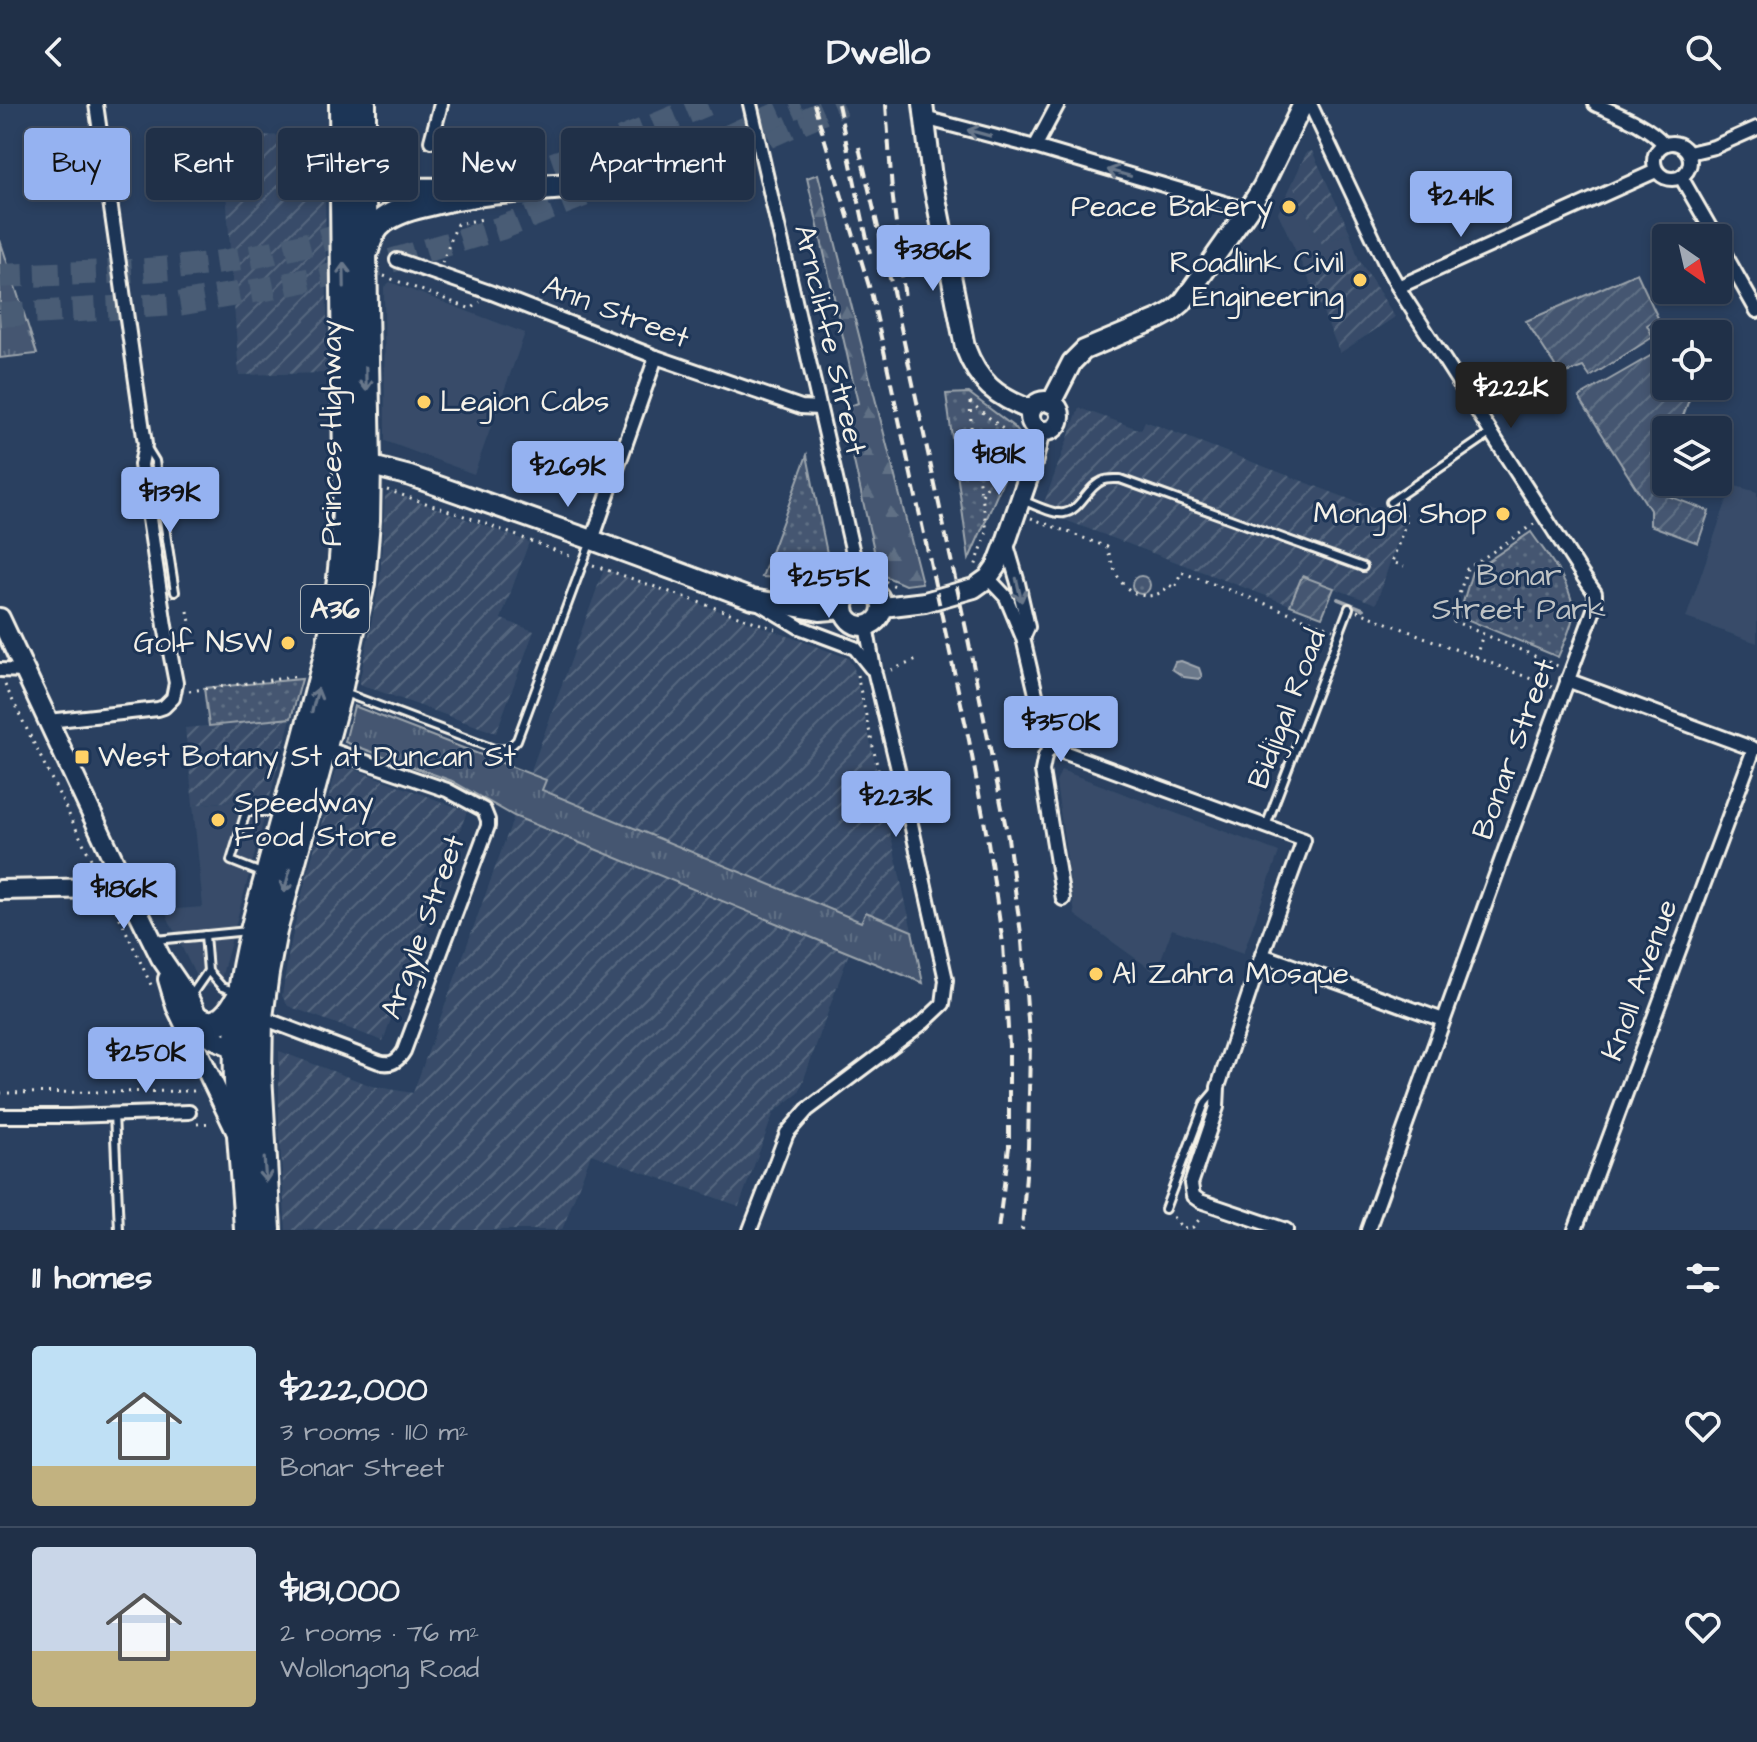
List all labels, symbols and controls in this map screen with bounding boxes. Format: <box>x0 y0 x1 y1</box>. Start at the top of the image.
text: Dwello <box>827 27 930 78</box>
icon: back <box>32 30 76 74</box>
icon: search <box>1681 30 1725 74</box>
one-way arrow <box>967 124 993 139</box>
chip: Buy <box>24 128 130 200</box>
chip: Rent <box>146 128 262 200</box>
chip: Filters <box>278 128 418 200</box>
chip: New <box>434 128 545 200</box>
chip: Apartment <box>561 128 754 200</box>
one-way arrow <box>1107 165 1133 180</box>
pin: $241K <box>1405 171 1517 239</box>
text: $241K <box>1428 179 1494 215</box>
place label: Peace Bakery <box>1071 186 1273 229</box>
marker: Peace Bakery <box>1280 198 1298 216</box>
street label: Arncliffe Street <box>783 221 877 459</box>
north arrow <box>1652 224 1732 304</box>
map controls <box>1652 224 1732 496</box>
pin: $386K <box>877 225 989 293</box>
text: $386K <box>895 233 971 269</box>
place label: Roadlink Civil Engineering <box>1170 242 1344 319</box>
one-way arrow <box>336 262 351 289</box>
street label: Ann Street <box>537 265 695 359</box>
marker: Roadlink Civil Engineering <box>1351 271 1369 289</box>
street label: Princes Highway <box>311 320 354 546</box>
button: locate <box>1652 320 1732 400</box>
pin: $222K <box>1455 362 1567 430</box>
one-way arrow <box>358 365 374 392</box>
text: $222K <box>1474 370 1548 406</box>
place label: Legion Cabs <box>440 381 609 424</box>
marker: Legion Cabs <box>415 393 433 411</box>
button: layers <box>1652 416 1732 496</box>
pin: $181K <box>943 429 1055 497</box>
text: $181K <box>972 437 1026 473</box>
pin: $269K <box>512 441 624 509</box>
text: $269K <box>530 449 606 485</box>
pin: $139K <box>114 467 226 535</box>
text: $139K <box>139 475 201 511</box>
place label: Mongol Shop <box>1314 493 1487 536</box>
marker: Mongol Shop <box>1494 505 1512 523</box>
pin: $255K <box>773 552 885 620</box>
park label: Bonar Street Park <box>1432 555 1606 631</box>
text: $255K <box>788 560 870 596</box>
one-way arrow <box>1013 577 1028 602</box>
road number: A36 <box>301 585 369 633</box>
place label: Golf NSW <box>134 622 272 664</box>
street label: Bidjigal Road <box>1237 623 1338 795</box>
marker: Golf NSW <box>279 634 297 652</box>
street label: Bonar Street <box>1462 653 1566 845</box>
one-way arrow <box>308 687 323 713</box>
pin: $350K <box>1005 696 1117 764</box>
text: $350K <box>1022 704 1100 740</box>
place label: West Botany St at Duncan St <box>98 736 516 779</box>
marker: West Botany St at Duncan St <box>73 748 91 766</box>
pin: $223K <box>840 771 952 839</box>
text: $223K <box>859 779 933 815</box>
place label: Speedway Food Store <box>234 782 397 858</box>
marker: Speedway Food Store <box>209 811 227 829</box>
street label: Argyle Street <box>370 829 477 1025</box>
pin: $186K <box>68 863 180 931</box>
one-way arrow <box>279 868 294 894</box>
text: $186K <box>91 871 157 907</box>
street label: Knoll Avenue <box>1591 893 1689 1067</box>
place label: Al Zahra Mosque <box>1112 953 1349 995</box>
marker: Al Zahra Mosque <box>1087 965 1105 983</box>
pin: $250K <box>90 1027 202 1095</box>
text: $250K <box>106 1035 186 1071</box>
one-way arrow <box>257 1156 272 1183</box>
text: 11 homes <box>32 1254 152 1302</box>
icon: filters <box>1681 1256 1725 1300</box>
text: $222,000 <box>280 1366 428 1414</box>
icon: home <box>96 1378 192 1474</box>
icon: heart <box>1681 1404 1725 1448</box>
text: 3 rooms · 110 m² <box>280 1414 468 1450</box>
text: Bonar Street <box>280 1450 444 1486</box>
text: $181,000 <box>280 1567 400 1615</box>
icon: home <box>96 1579 192 1675</box>
icon: heart <box>1681 1605 1725 1649</box>
text: 2 rooms · 76 m² <box>280 1615 479 1651</box>
text: Wollongong Road <box>280 1651 479 1687</box>

